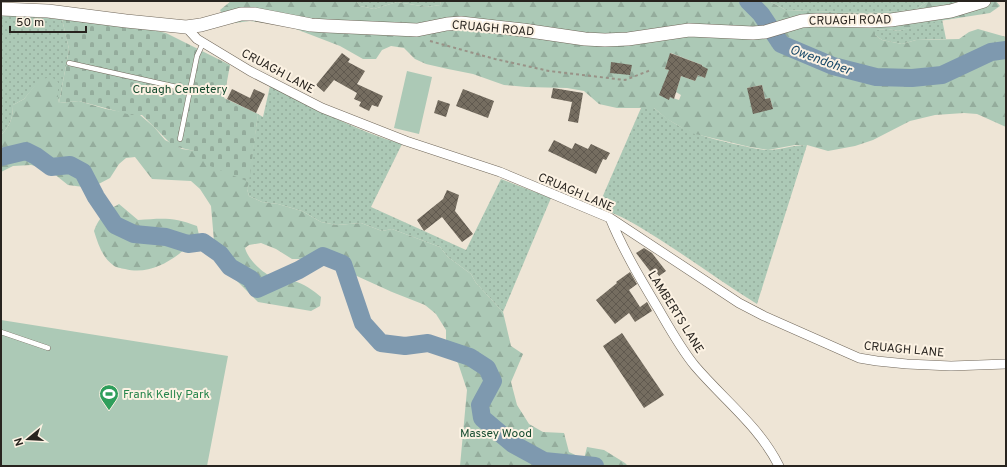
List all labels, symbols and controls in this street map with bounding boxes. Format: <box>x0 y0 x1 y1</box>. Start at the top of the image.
scale bar <box>10 8 86 34</box>
street label: CRUAGH ROAD <box>809 12 891 30</box>
text: 50 m <box>16 15 44 31</box>
street label: CRUAGH ROAD <box>451 17 535 41</box>
water label: Owendoher <box>787 42 854 80</box>
street label: CRUAGH LANE <box>238 46 317 98</box>
park label: Cruagh Cemetery <box>132 82 228 98</box>
street label: CRUAGH LANE <box>535 170 616 216</box>
street label: LAMBERTS LANE <box>643 268 707 357</box>
street label: CRUAGH LANE <box>863 339 945 361</box>
sports icon: Frank Kelly Park <box>98 383 120 411</box>
place label: Frank Kelly Park <box>123 387 210 403</box>
north arrow <box>8 419 48 459</box>
park label: Massey Wood <box>460 426 532 442</box>
text: N <box>12 436 27 448</box>

